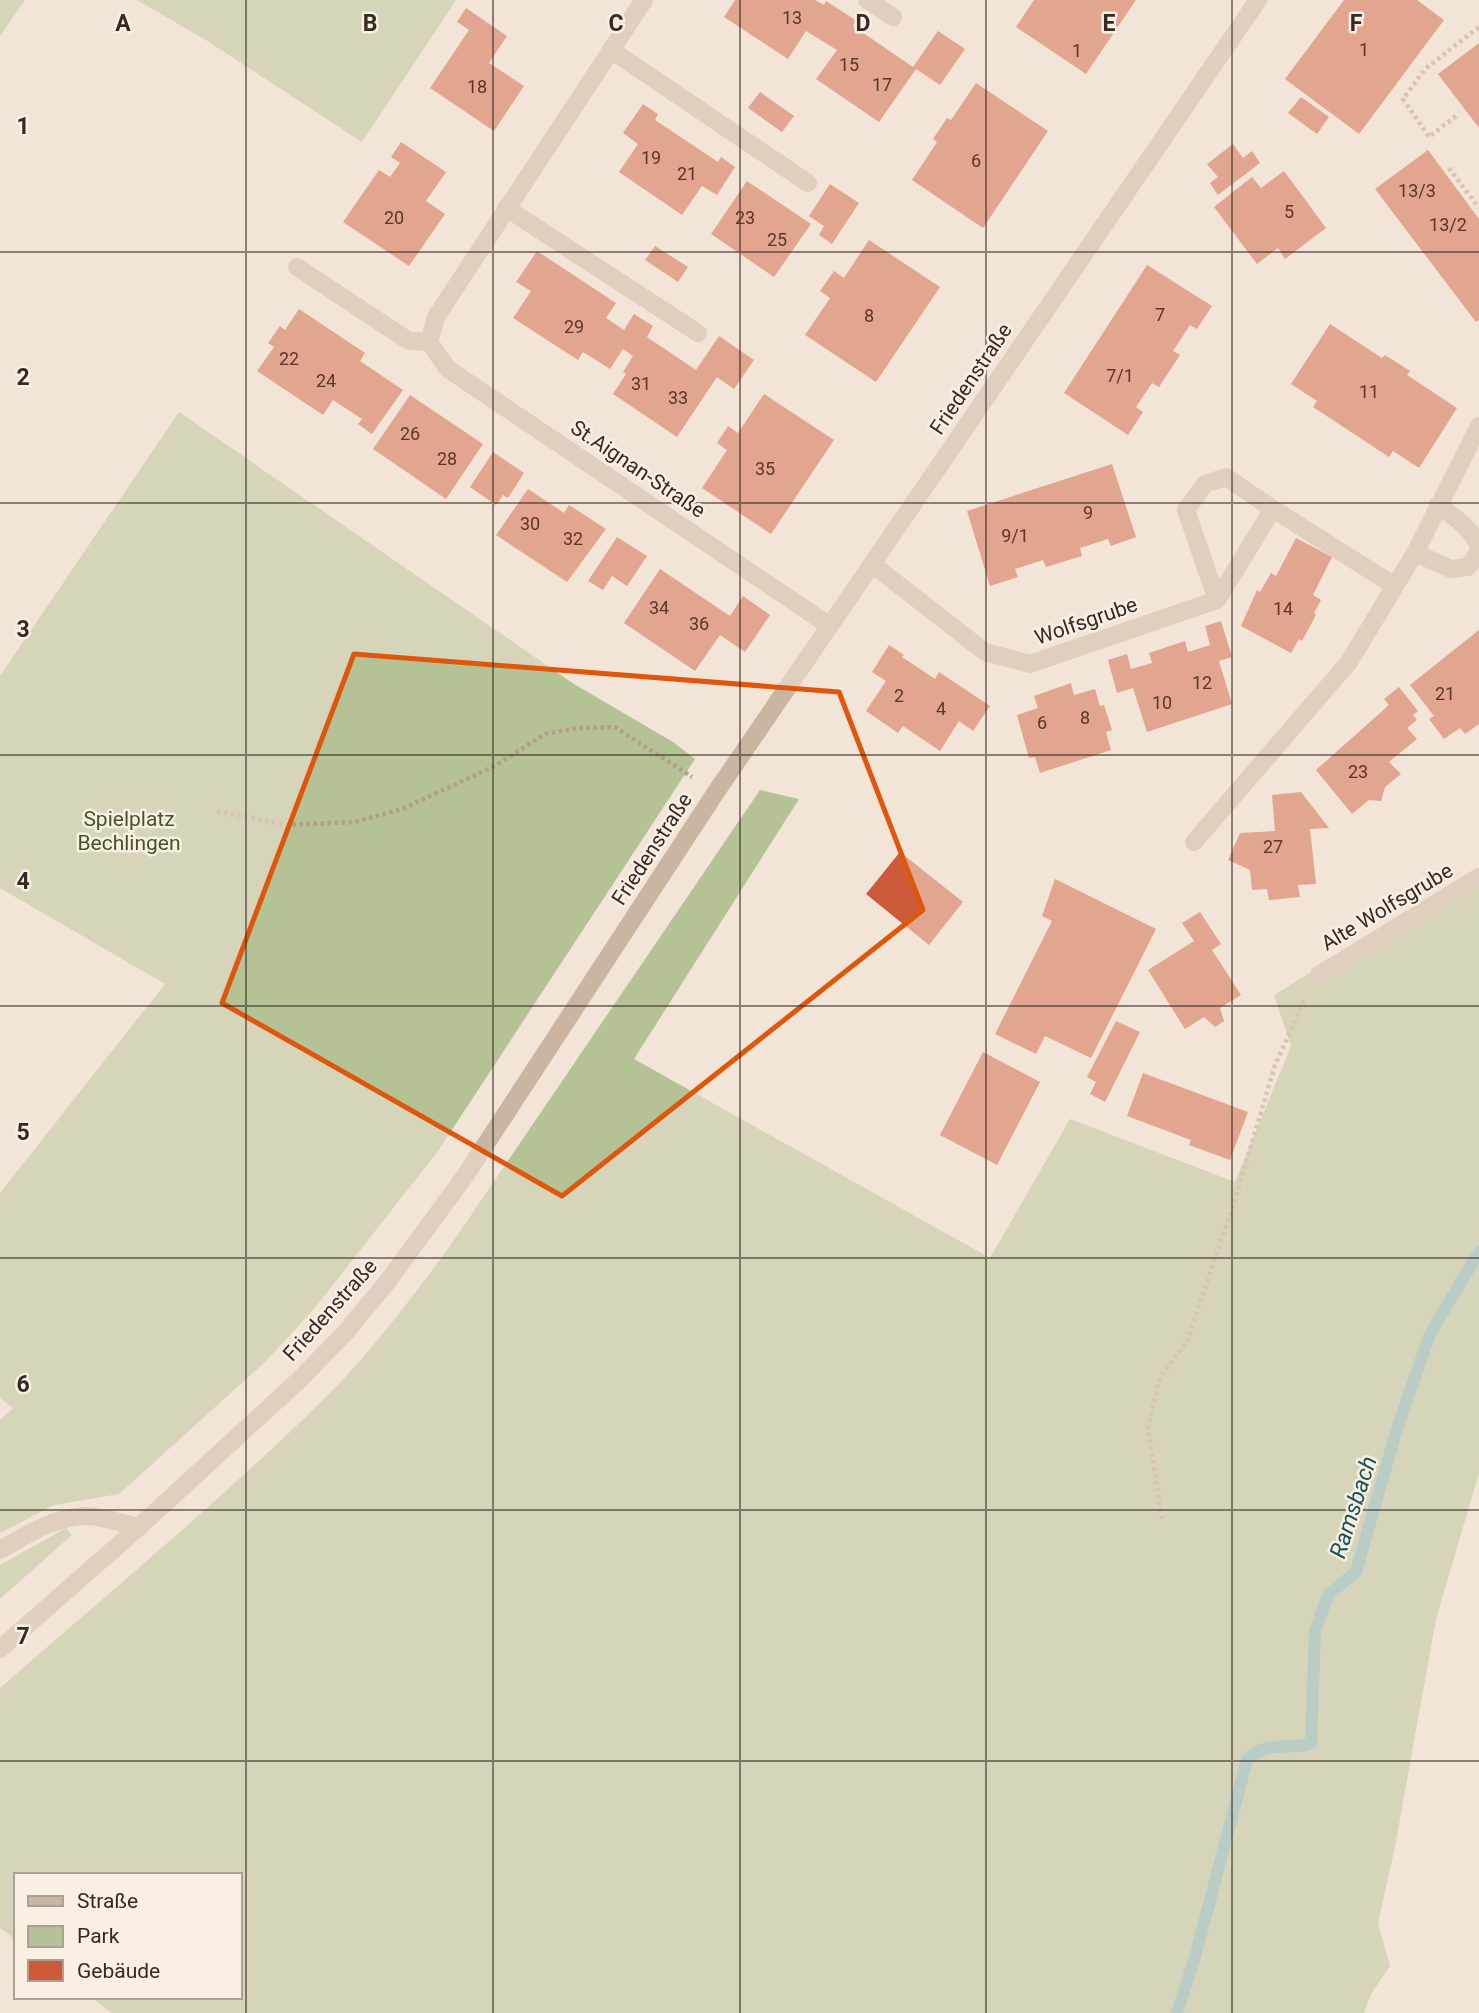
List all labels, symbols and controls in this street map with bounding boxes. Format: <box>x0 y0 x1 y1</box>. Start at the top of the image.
house number: 13 <box>782 7 802 28</box>
text: A <box>115 10 131 37</box>
text: B <box>363 10 377 37</box>
text: C <box>608 10 624 37</box>
text: D <box>856 10 870 37</box>
text: E <box>1103 10 1116 37</box>
text: F <box>1350 10 1363 37</box>
house number: 1 <box>1359 39 1369 60</box>
house number: 1 <box>1072 40 1082 61</box>
house number: 15 <box>839 54 859 75</box>
house number: 17 <box>872 74 892 95</box>
house number: 18 <box>467 76 487 97</box>
text: 1 <box>16 113 30 140</box>
house number: 19 <box>641 147 661 168</box>
house number: 6 <box>971 150 981 171</box>
house number: 21 <box>677 163 697 184</box>
house number: 13/3 <box>1398 180 1436 201</box>
house number: 5 <box>1284 201 1294 222</box>
house number: 20 <box>384 207 404 228</box>
house number: 23 <box>735 207 755 228</box>
house number: 13/2 <box>1429 214 1467 235</box>
house number: 25 <box>767 229 787 250</box>
house number: 7 <box>1155 304 1165 325</box>
house number: 8 <box>864 305 874 326</box>
house number: 29 <box>564 316 584 337</box>
street label: Friedenstraße <box>925 319 1017 439</box>
house number: 22 <box>279 348 299 369</box>
text: 2 <box>16 364 30 391</box>
house number: 7/1 <box>1106 365 1134 386</box>
house number: 24 <box>316 370 336 391</box>
house number: 31 <box>631 373 651 394</box>
house number: 11 <box>1359 381 1379 402</box>
house number: 33 <box>668 387 688 408</box>
street label: St.Aignan-Straße <box>566 415 710 523</box>
house number: 26 <box>400 423 420 444</box>
house number: 28 <box>437 448 457 469</box>
house number: 35 <box>755 458 775 479</box>
house number: 9 <box>1083 502 1093 523</box>
house number: 30 <box>520 513 540 534</box>
house number: 9/1 <box>1001 525 1029 546</box>
house number: 32 <box>563 528 583 549</box>
street label: Wolfsgrube <box>1032 592 1140 650</box>
house number: 34 <box>649 597 669 618</box>
house number: 14 <box>1273 598 1293 619</box>
house number: 36 <box>689 613 709 634</box>
text: 3 <box>16 616 30 643</box>
house number: 12 <box>1192 672 1212 693</box>
house number: 21 <box>1435 683 1455 704</box>
house number: 2 <box>894 685 904 706</box>
house number: 10 <box>1152 692 1172 713</box>
house number: 4 <box>936 698 946 719</box>
house number: 8 <box>1080 707 1090 728</box>
house number: 6 <box>1037 712 1047 733</box>
house number: 23 <box>1348 761 1368 782</box>
street label: Friedenstraße <box>607 788 697 910</box>
park label: Spielplatz Bechlingen <box>77 807 181 855</box>
house number: 27 <box>1263 836 1283 857</box>
street label: Alte Wolfsgrube <box>1317 858 1457 956</box>
text: 4 <box>16 868 30 895</box>
text: 5 <box>16 1119 30 1146</box>
street label: Friedenstraße <box>278 1254 382 1366</box>
text: 6 <box>16 1371 30 1398</box>
water label: Ramsbach <box>1324 1453 1383 1562</box>
text: 7 <box>16 1623 30 1650</box>
legend <box>14 1873 242 1999</box>
text: Straße <box>77 1889 138 1913</box>
text: Park <box>77 1924 120 1948</box>
text: Gebäude <box>77 1959 160 1983</box>

